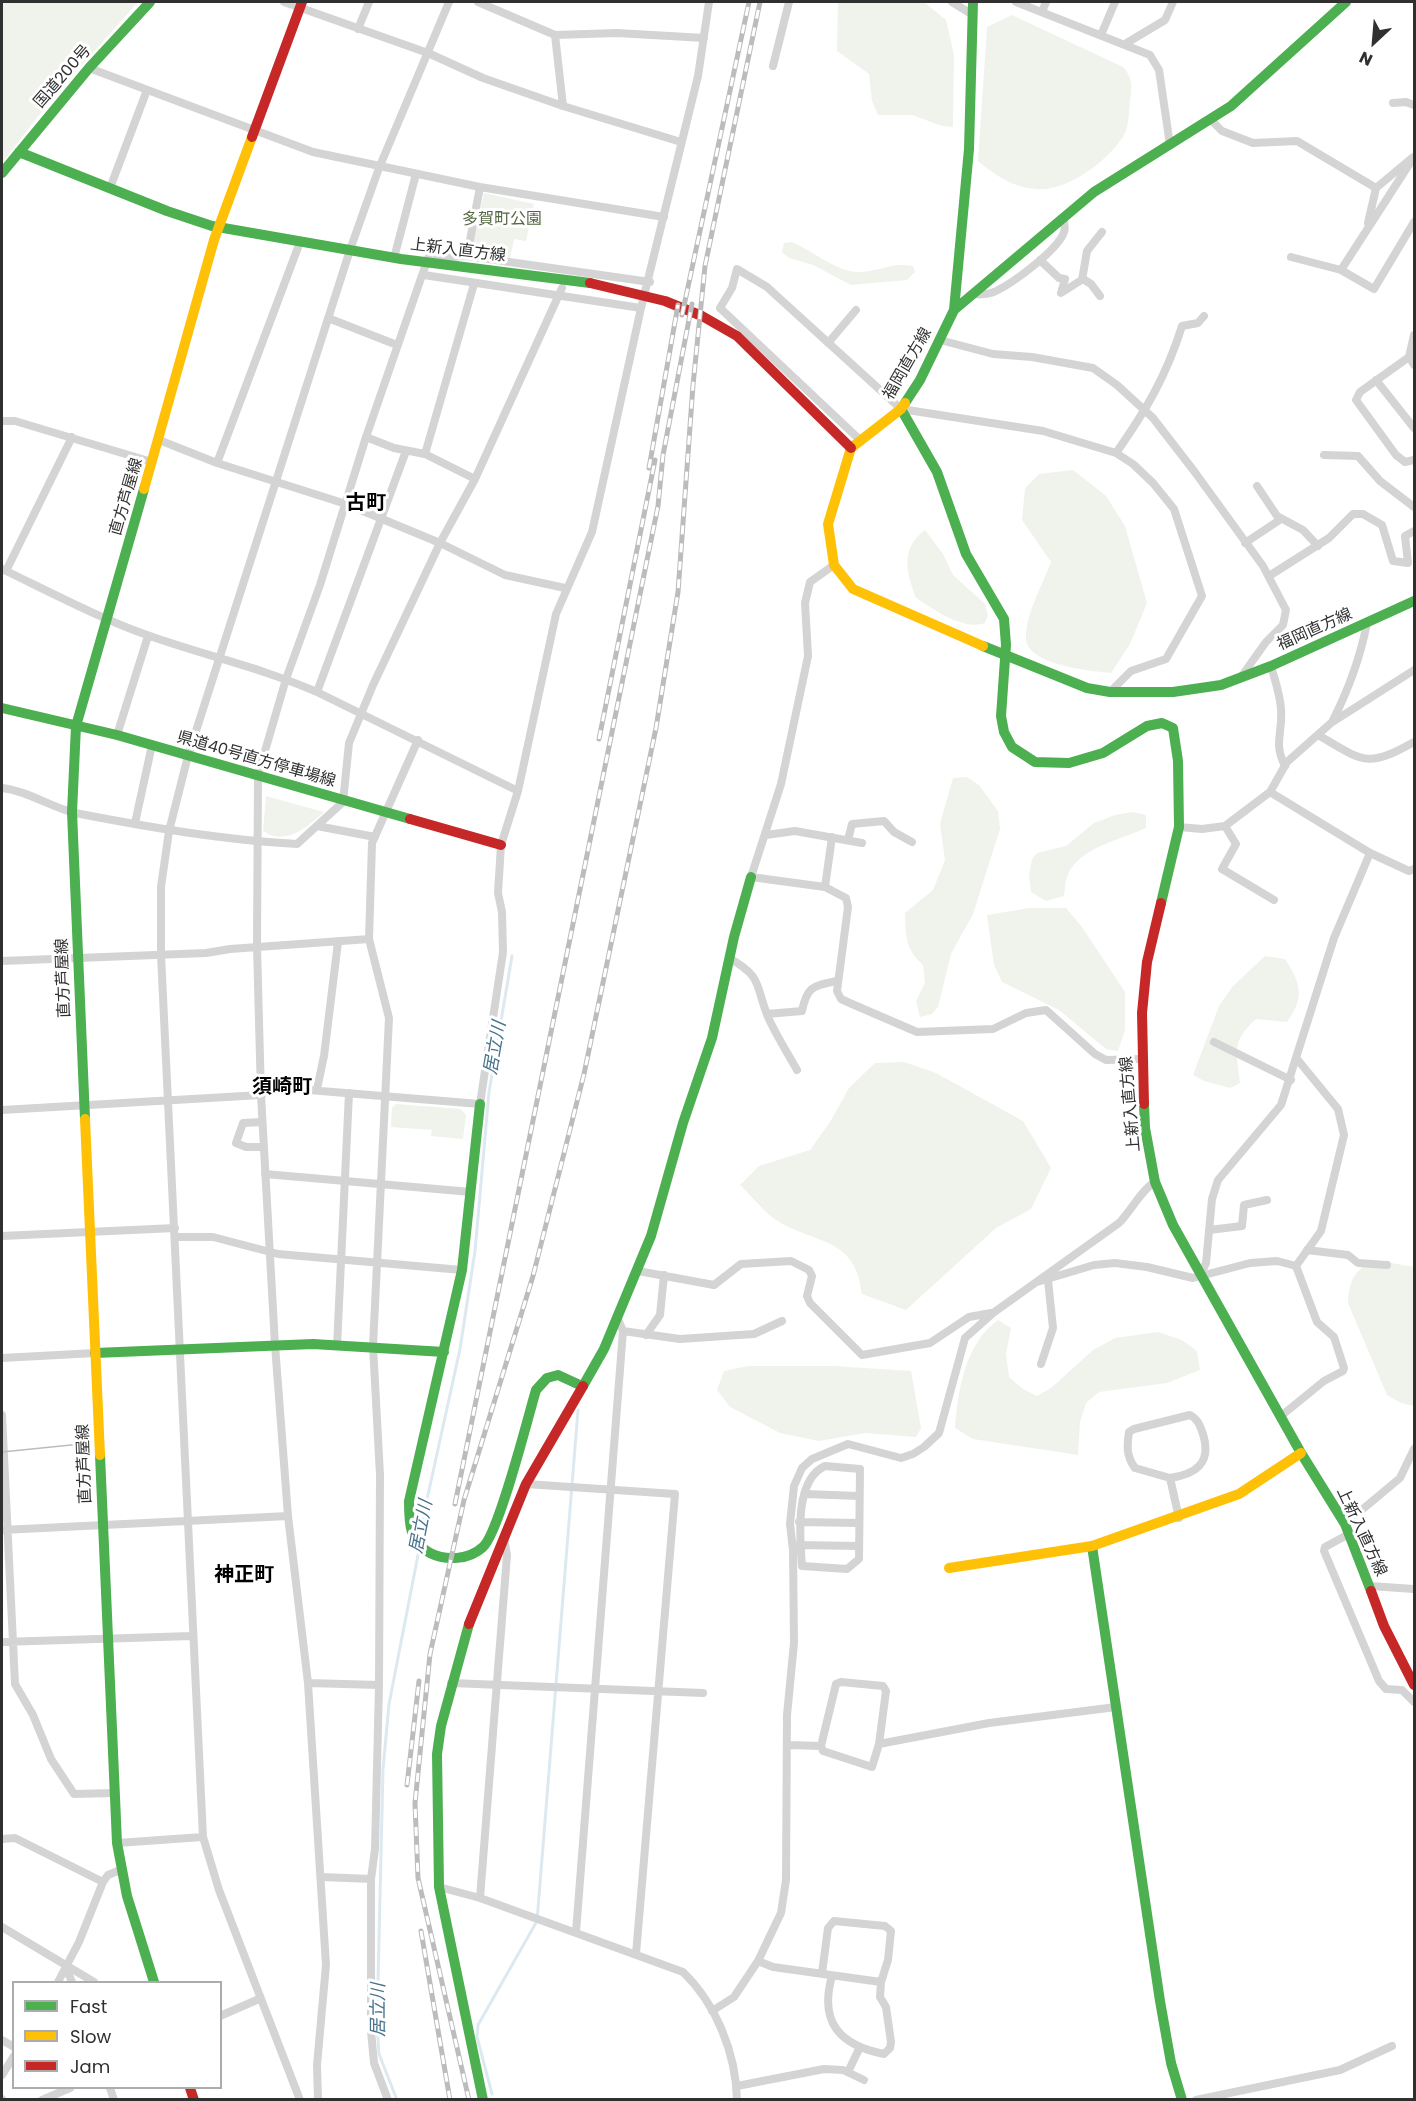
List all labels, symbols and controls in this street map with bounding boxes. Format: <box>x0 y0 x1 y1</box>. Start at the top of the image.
north arrow <box>1344 12 1404 72</box>
street label: 国道200号 <box>30 42 96 112</box>
text: N <box>1355 46 1376 72</box>
park label: 多賀町公園 <box>462 210 542 230</box>
street label: 上新入直方線 <box>409 236 507 266</box>
street label: 福岡直方線 <box>880 325 936 403</box>
street label: 直方芦屋線 <box>107 456 147 538</box>
district label: 古町 <box>346 492 386 516</box>
street label: 福岡直方線 <box>1275 605 1355 655</box>
street label: 県道40号直方停車場線 <box>174 728 338 792</box>
street label: 直方芦屋線 <box>53 938 75 1018</box>
water label: 居立川 <box>481 1020 511 1076</box>
street label: 上新入直方線 <box>1117 1055 1145 1153</box>
district label: 須崎町 <box>252 1076 312 1100</box>
street label: 直方芦屋線 <box>74 1424 96 1504</box>
street label: 上新入直方線 <box>1332 1484 1390 1580</box>
water label: 居立川 <box>406 1498 438 1556</box>
district label: 神正町 <box>214 1564 274 1588</box>
legend <box>12 1981 222 2089</box>
water label: 居立川 <box>368 1983 390 2037</box>
text: Fast <box>70 1994 107 2019</box>
text: Slow <box>70 2024 111 2049</box>
text: Jam <box>70 2054 110 2079</box>

